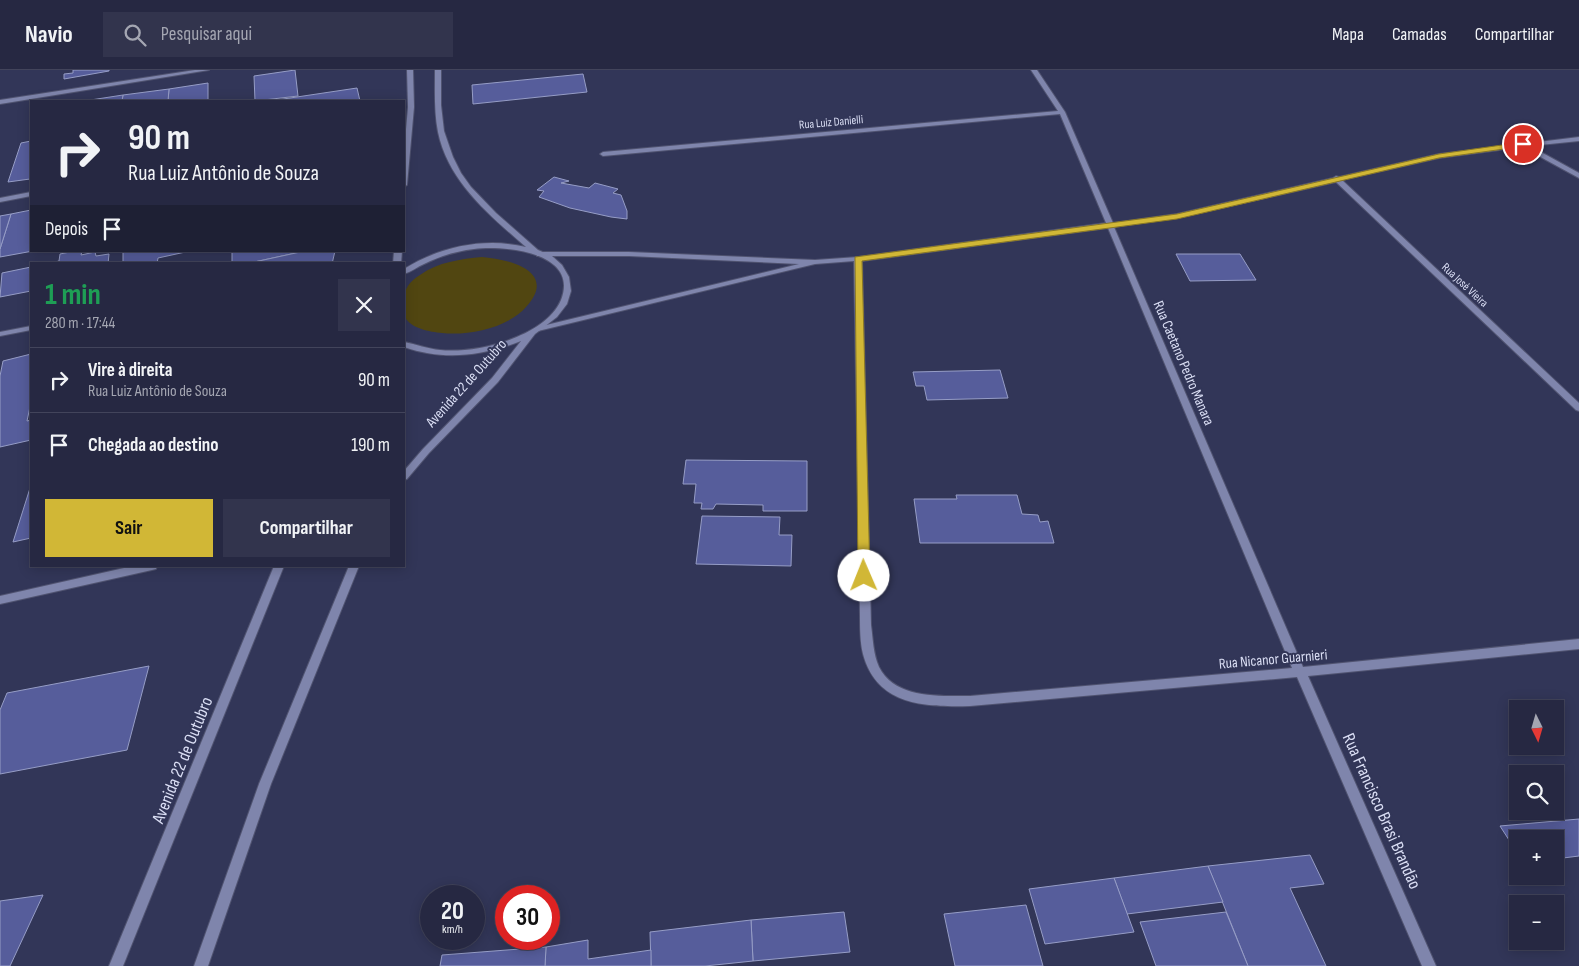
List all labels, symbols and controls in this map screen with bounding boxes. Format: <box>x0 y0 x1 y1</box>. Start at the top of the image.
search box <box>103 12 453 57</box>
text: Navio <box>25 20 73 49</box>
icon: search <box>121 21 149 49</box>
text: Pesquisar aqui <box>161 23 252 46</box>
text: Mapa <box>1332 24 1364 45</box>
text: Camadas <box>1392 24 1447 45</box>
text: Compartilhar <box>1475 24 1554 45</box>
street label: Rua Luiz Danielli <box>798 112 864 133</box>
text: 90 m <box>128 117 190 160</box>
icon: right <box>45 120 110 185</box>
pin <box>1502 123 1544 165</box>
icon: arrive <box>1509 130 1537 158</box>
text: Rua Luiz Antônio de Souza <box>128 160 319 187</box>
icon: arrive <box>98 215 126 243</box>
text: Depois <box>45 218 88 241</box>
street label: Rua José Vieira <box>1438 260 1491 311</box>
text: 1 min <box>45 277 101 313</box>
button: close <box>338 279 390 331</box>
street label: Rua Caetano Pedro Manara <box>1149 298 1218 429</box>
text: 280 m · 17:44 <box>45 314 115 333</box>
street label: Avenida 22 de Outubro <box>421 335 511 432</box>
text: Vire à direita <box>88 359 172 382</box>
icon: right <box>45 366 73 394</box>
text: 90 m <box>358 369 390 392</box>
text: Rua Luiz Antônio de Souza <box>88 382 227 401</box>
icon: arrive <box>45 431 73 459</box>
text: Chegada ao destino <box>88 434 218 457</box>
text: 190 m <box>351 434 390 457</box>
button: Sair <box>45 499 213 557</box>
button: Compartilhar <box>223 499 390 557</box>
position arrow <box>837 549 889 601</box>
street label: Rua Nicanor Guarnieri <box>1218 645 1328 674</box>
street label: Avenida 22 de Outubro <box>147 694 217 827</box>
north arrow <box>1509 700 1564 755</box>
map controls <box>1509 700 1564 950</box>
street label: Rua Francisco Brasi Brandão <box>1338 730 1425 892</box>
button: search <box>1509 765 1564 820</box>
button: + <box>1509 830 1564 885</box>
speed limit sign: 30 <box>495 885 560 950</box>
button: − <box>1509 895 1564 950</box>
text: 20 <box>441 896 464 927</box>
text: km/h <box>442 922 463 937</box>

